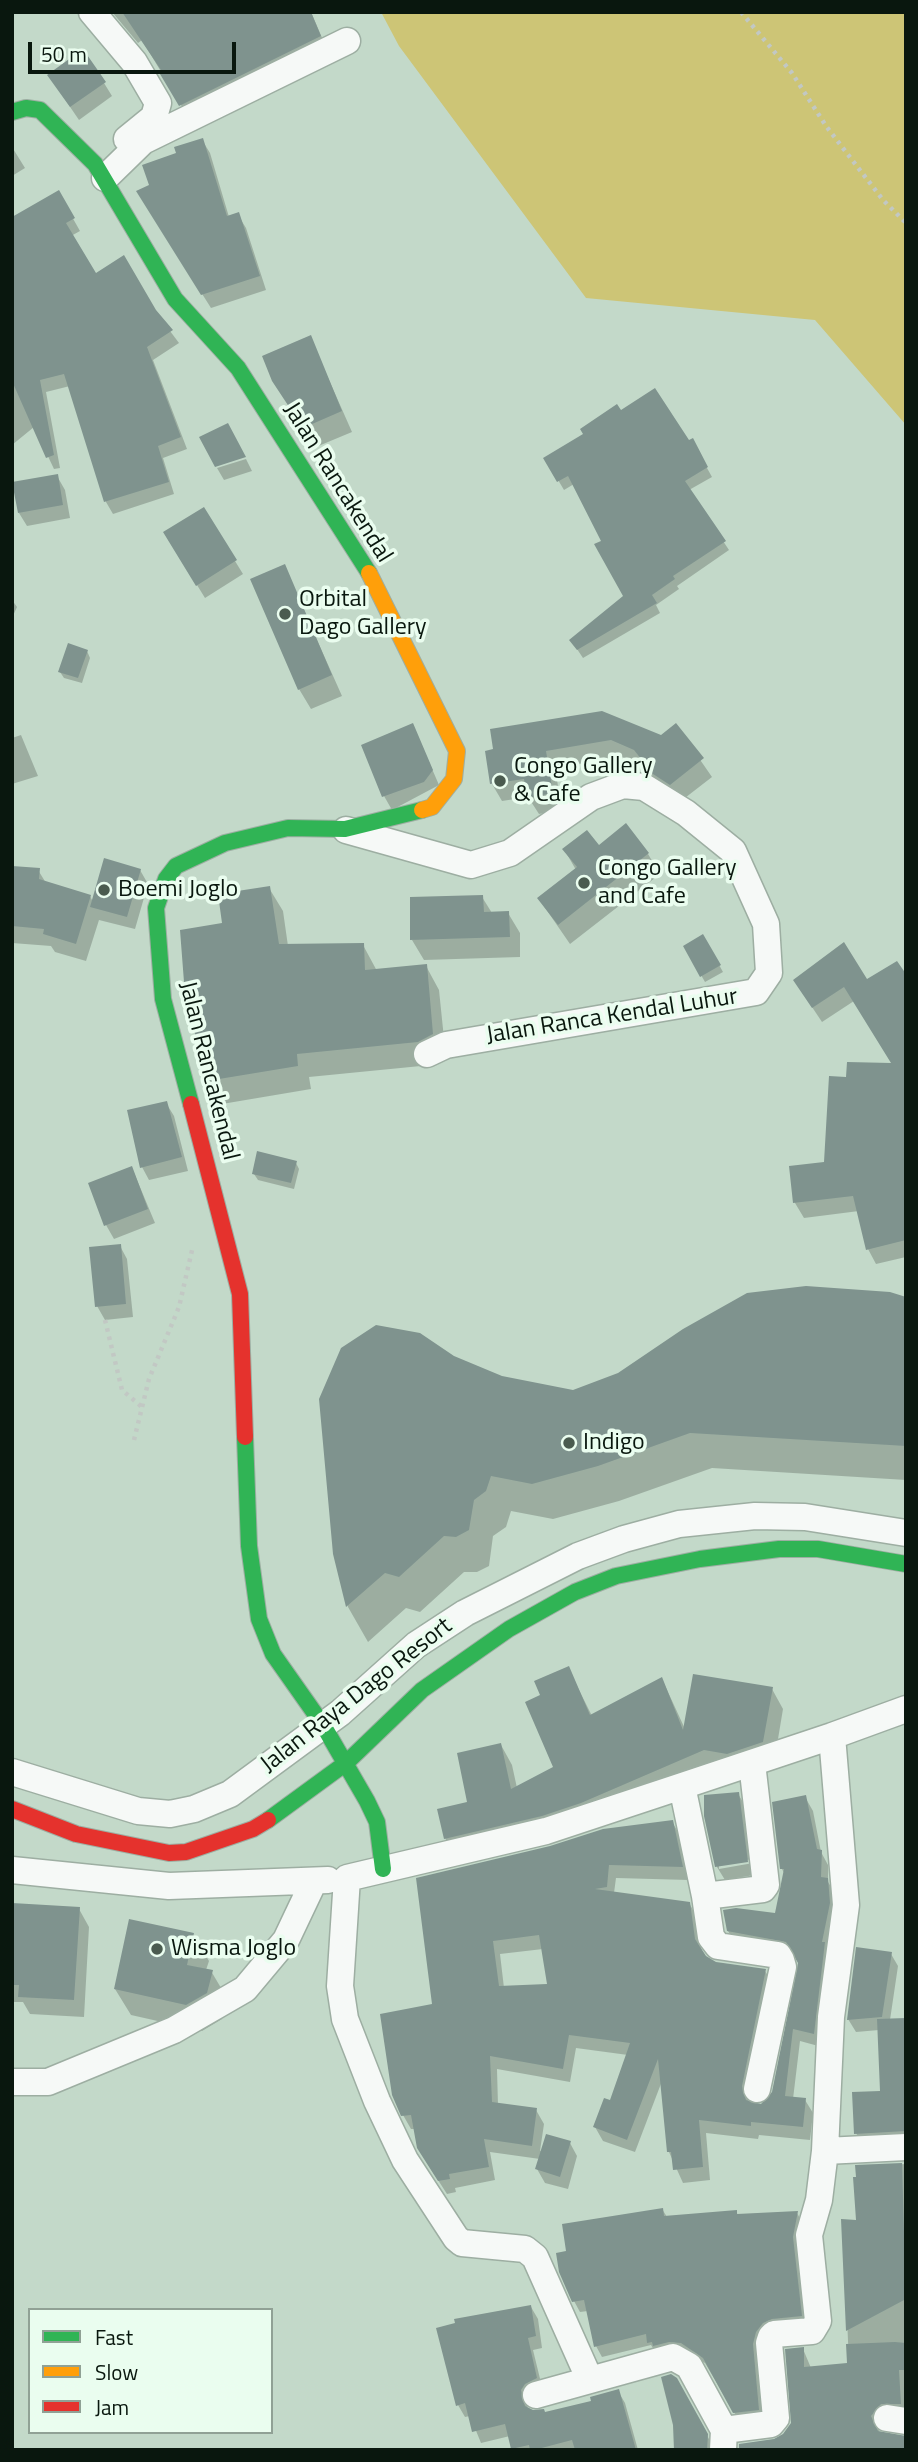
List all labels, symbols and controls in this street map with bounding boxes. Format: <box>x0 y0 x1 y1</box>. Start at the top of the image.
scale bar <box>32 28 240 72</box>
text: 50 m <box>41 38 87 70</box>
street label: Jalan Rancakendal <box>276 398 398 568</box>
place label: Orbital Dago Gallery <box>299 586 427 642</box>
marker: Orbital Dago Gallery <box>277 606 293 622</box>
place label: Congo Gallery & Cafe <box>514 753 653 809</box>
marker: Congo Gallery & Cafe <box>492 773 508 789</box>
place label: Congo Gallery and Cafe <box>598 855 737 911</box>
marker: Congo Gallery and Cafe <box>576 875 592 891</box>
place label: Boemi Joglo <box>118 876 238 904</box>
marker: Boemi Joglo <box>96 882 112 898</box>
street label: Jalan Rancakendal <box>172 979 244 1163</box>
street label: Jalan Ranca Kendal Luhur <box>484 983 740 1051</box>
place label: Indigo <box>583 1429 645 1457</box>
marker: Indigo <box>561 1435 577 1451</box>
street label: Jalan Raya Dago Resort <box>256 1612 458 1780</box>
place label: Wisma Joglo <box>171 1935 296 1963</box>
marker: Wisma Joglo <box>149 1941 165 1957</box>
legend <box>28 2308 273 2434</box>
text: Fast <box>95 2321 133 2353</box>
text: Slow <box>95 2356 138 2388</box>
text: Jam <box>95 2391 129 2423</box>

